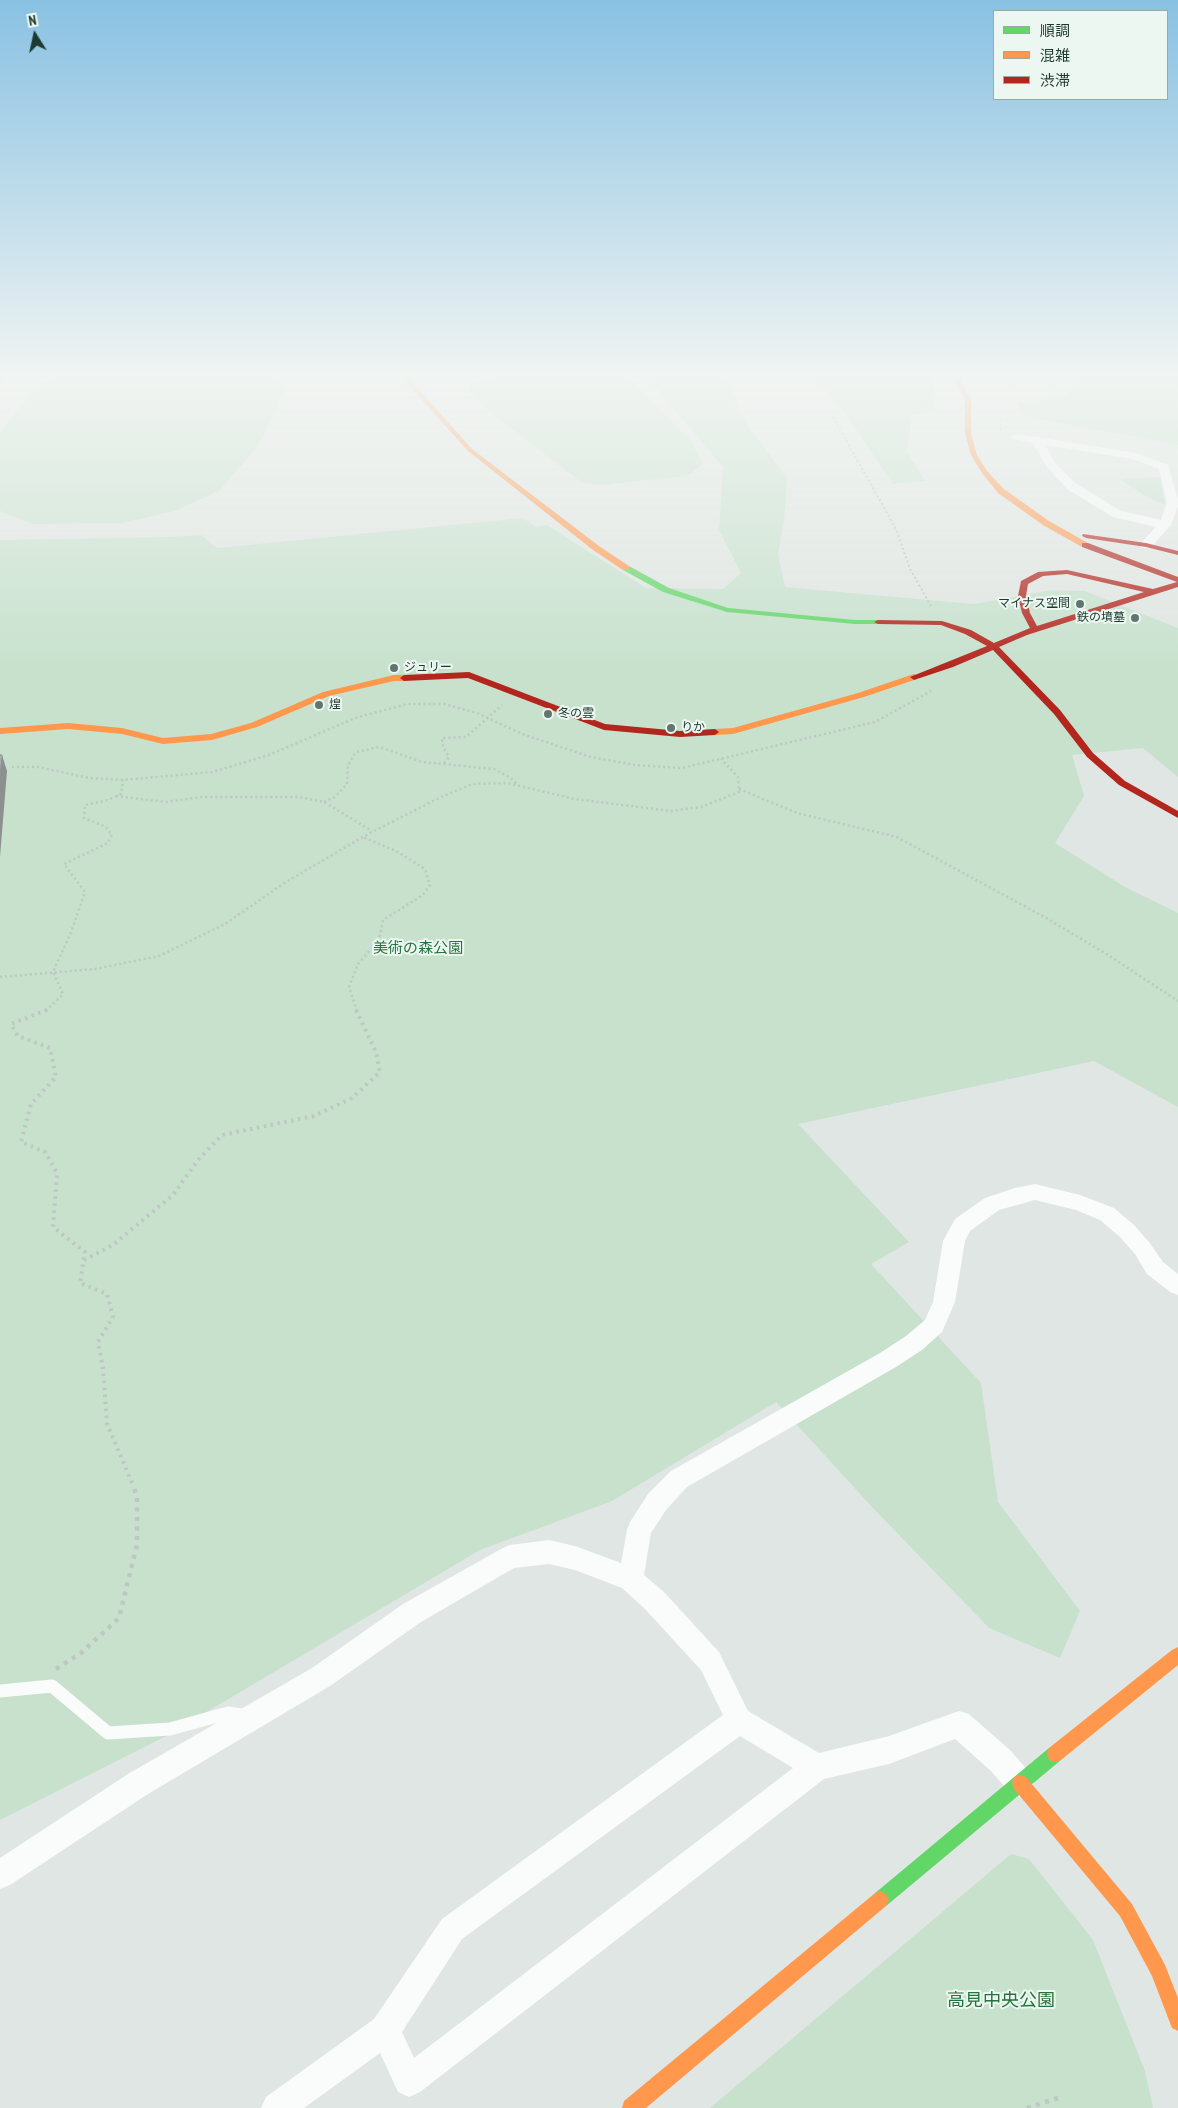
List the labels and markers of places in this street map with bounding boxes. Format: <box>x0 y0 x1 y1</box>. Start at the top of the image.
place label: マイナス空間 <box>998 597 1070 611</box>
marker: マイナス空間 <box>1074 598 1086 610</box>
place label: 鉄の墳墓 <box>1077 611 1125 625</box>
marker: 鉄の墳墓 <box>1129 612 1141 624</box>
place label: ジュリー <box>404 661 452 675</box>
marker: ジュリー <box>388 662 400 674</box>
place label: 煌 <box>329 698 341 712</box>
marker: 煌 <box>313 699 325 711</box>
place label: 冬の雲 <box>558 707 594 721</box>
marker: 冬の雲 <box>542 708 554 720</box>
place label: りか <box>681 721 705 735</box>
marker: りか <box>665 722 677 734</box>

